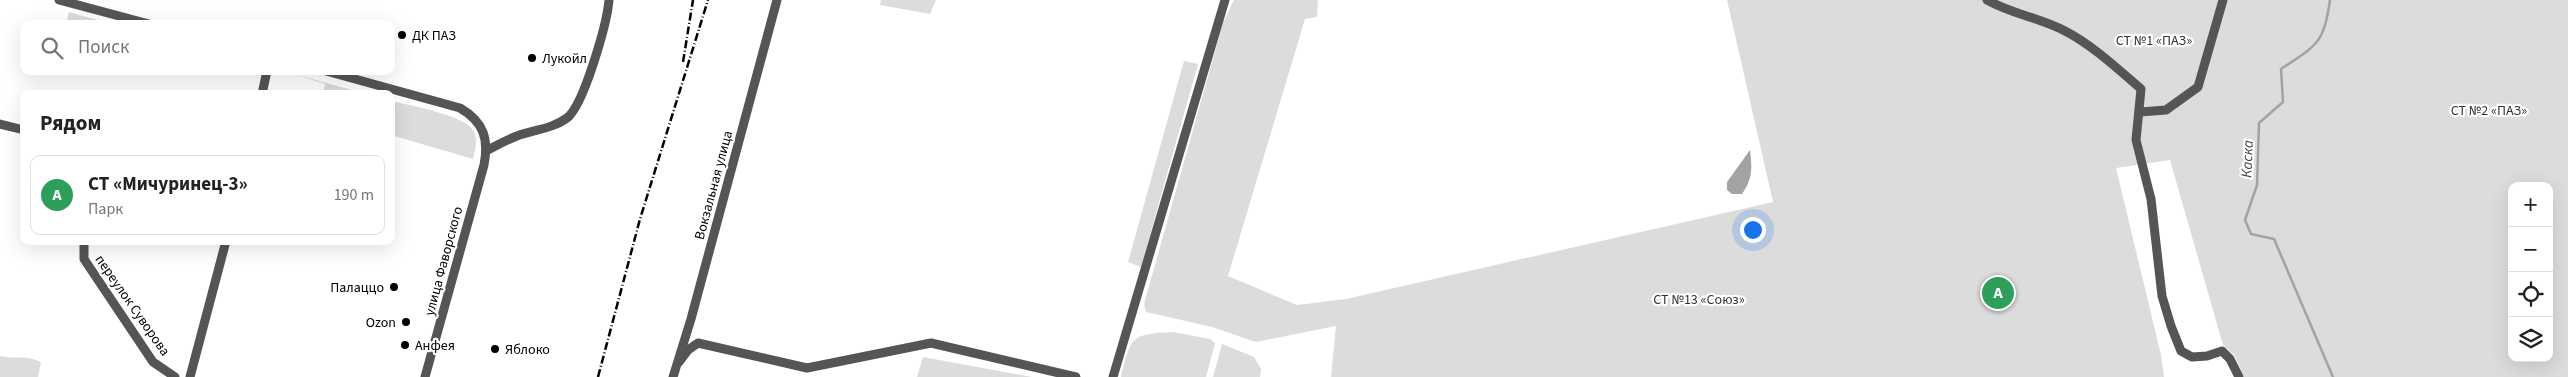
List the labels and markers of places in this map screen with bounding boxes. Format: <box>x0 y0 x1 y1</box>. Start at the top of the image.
place label: ДК ПАЗ <box>412 26 456 46</box>
marker: ДК ПАЗ <box>396 29 408 41</box>
place label: Лукойл <box>542 49 587 69</box>
marker: Лукойл <box>526 52 538 64</box>
pin: A <box>1982 274 2014 312</box>
place label: Палаццо <box>330 278 384 298</box>
marker: Палаццо <box>388 281 400 293</box>
place label: Ozon <box>366 313 396 333</box>
marker: Ozon <box>400 316 412 328</box>
place label: Анфея <box>415 336 455 356</box>
marker: Анфея <box>399 339 411 351</box>
place label: Яблоко <box>505 340 550 360</box>
marker: Яблоко <box>489 343 501 355</box>

